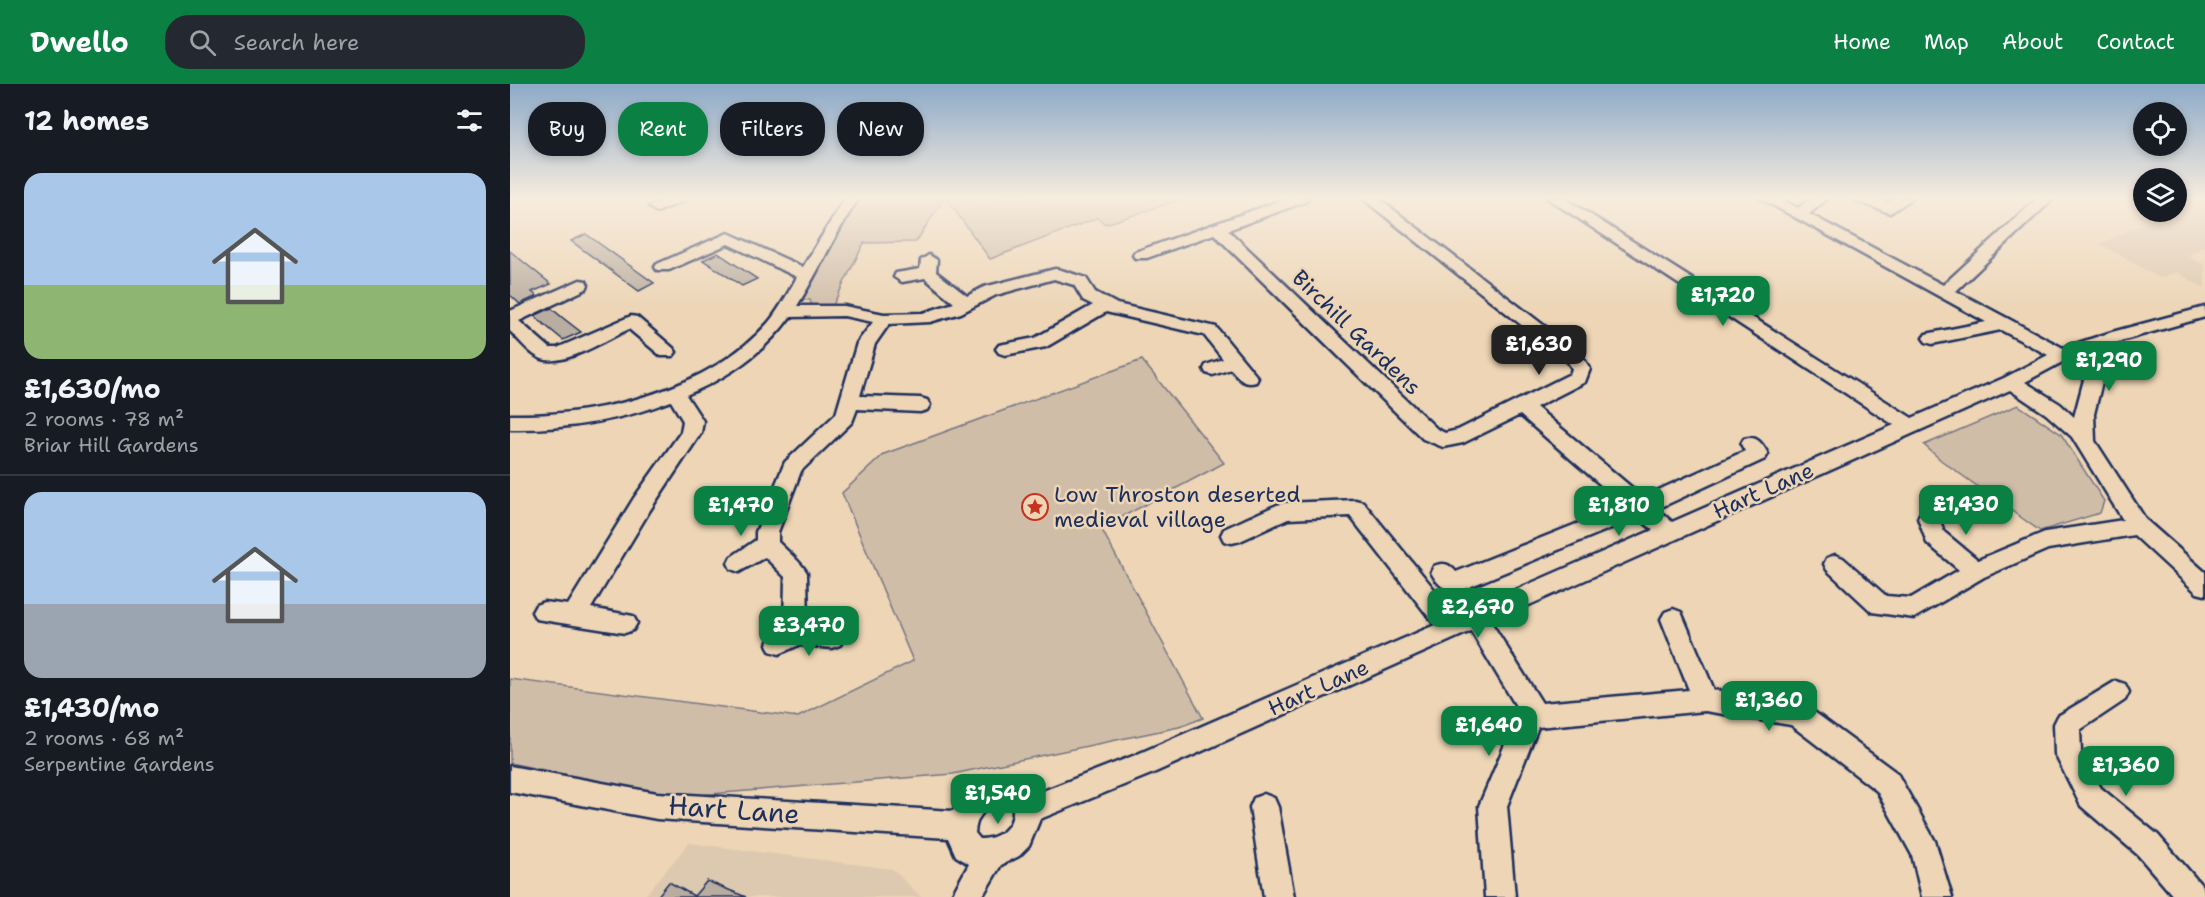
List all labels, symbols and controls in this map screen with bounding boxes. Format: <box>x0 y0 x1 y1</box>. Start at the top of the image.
search box <box>165 15 585 69</box>
text: Dwello <box>30 23 129 61</box>
icon: search <box>186 26 219 59</box>
text: Search here <box>234 28 360 57</box>
text: Home <box>1833 28 1891 56</box>
text: Map <box>1924 28 1969 56</box>
text: About <box>2002 28 2063 56</box>
text: Contact <box>2096 28 2175 56</box>
chip: Buy <box>528 102 606 156</box>
chip: Rent <box>618 102 708 156</box>
chip: Filters <box>720 102 825 156</box>
chip: New <box>837 102 924 156</box>
map controls <box>2133 102 2187 222</box>
button: locate <box>2133 102 2187 156</box>
text: 12 homes <box>24 103 149 138</box>
icon: filters <box>453 104 486 137</box>
button: layers <box>2133 168 2187 222</box>
icon: home <box>201 212 309 320</box>
street label: Birchill Gardens <box>1286 263 1427 401</box>
pin: £1,720 <box>1674 276 1772 327</box>
text: £1,720 <box>1691 282 1755 308</box>
pin: £1,630 <box>1490 325 1588 376</box>
text: £1,630 <box>1505 331 1573 357</box>
pin: £1,290 <box>2060 341 2158 392</box>
text: £1,290 <box>2076 347 2142 373</box>
text: £1,630/mo <box>24 371 161 406</box>
text: 2 rooms · 78 m² <box>24 406 184 432</box>
text: Briar Hill Gardens <box>24 432 199 458</box>
street label: Hart Lane <box>1708 455 1818 526</box>
place label: Low Throston deserted medieval village <box>1054 480 1301 534</box>
pin: £1,430 <box>1917 485 2015 536</box>
pin: £1,470 <box>692 486 790 537</box>
pin: £1,810 <box>1570 486 1668 537</box>
text: £1,430 <box>1933 491 1999 517</box>
text: £1,470 <box>708 492 774 518</box>
place icon: Low Throston deserted medieval village <box>1020 492 1050 522</box>
text: £1,810 <box>1588 492 1650 518</box>
icon: home <box>201 531 309 639</box>
pin: £2,670 <box>1429 588 1527 639</box>
text: £2,670 <box>1441 594 1515 620</box>
pin: £3,470 <box>760 606 858 657</box>
text: £3,470 <box>773 612 845 638</box>
street label: Hart Lane <box>1263 652 1373 723</box>
pin: £1,360 <box>1720 681 1818 732</box>
text: £1,360 <box>1735 687 1803 713</box>
text: £1,430/mo <box>24 690 159 725</box>
pin: £1,640 <box>1440 706 1538 757</box>
text: £1,640 <box>1455 712 1523 738</box>
text: 2 rooms · 68 m² <box>24 725 184 751</box>
pin: £1,360 <box>2077 746 2175 797</box>
text: Serpentine Gardens <box>24 751 215 777</box>
text: £1,360 <box>2092 752 2160 778</box>
pin: £1,540 <box>949 774 1047 825</box>
text: £1,540 <box>965 780 1031 806</box>
street label: Hart Lane <box>667 786 801 833</box>

